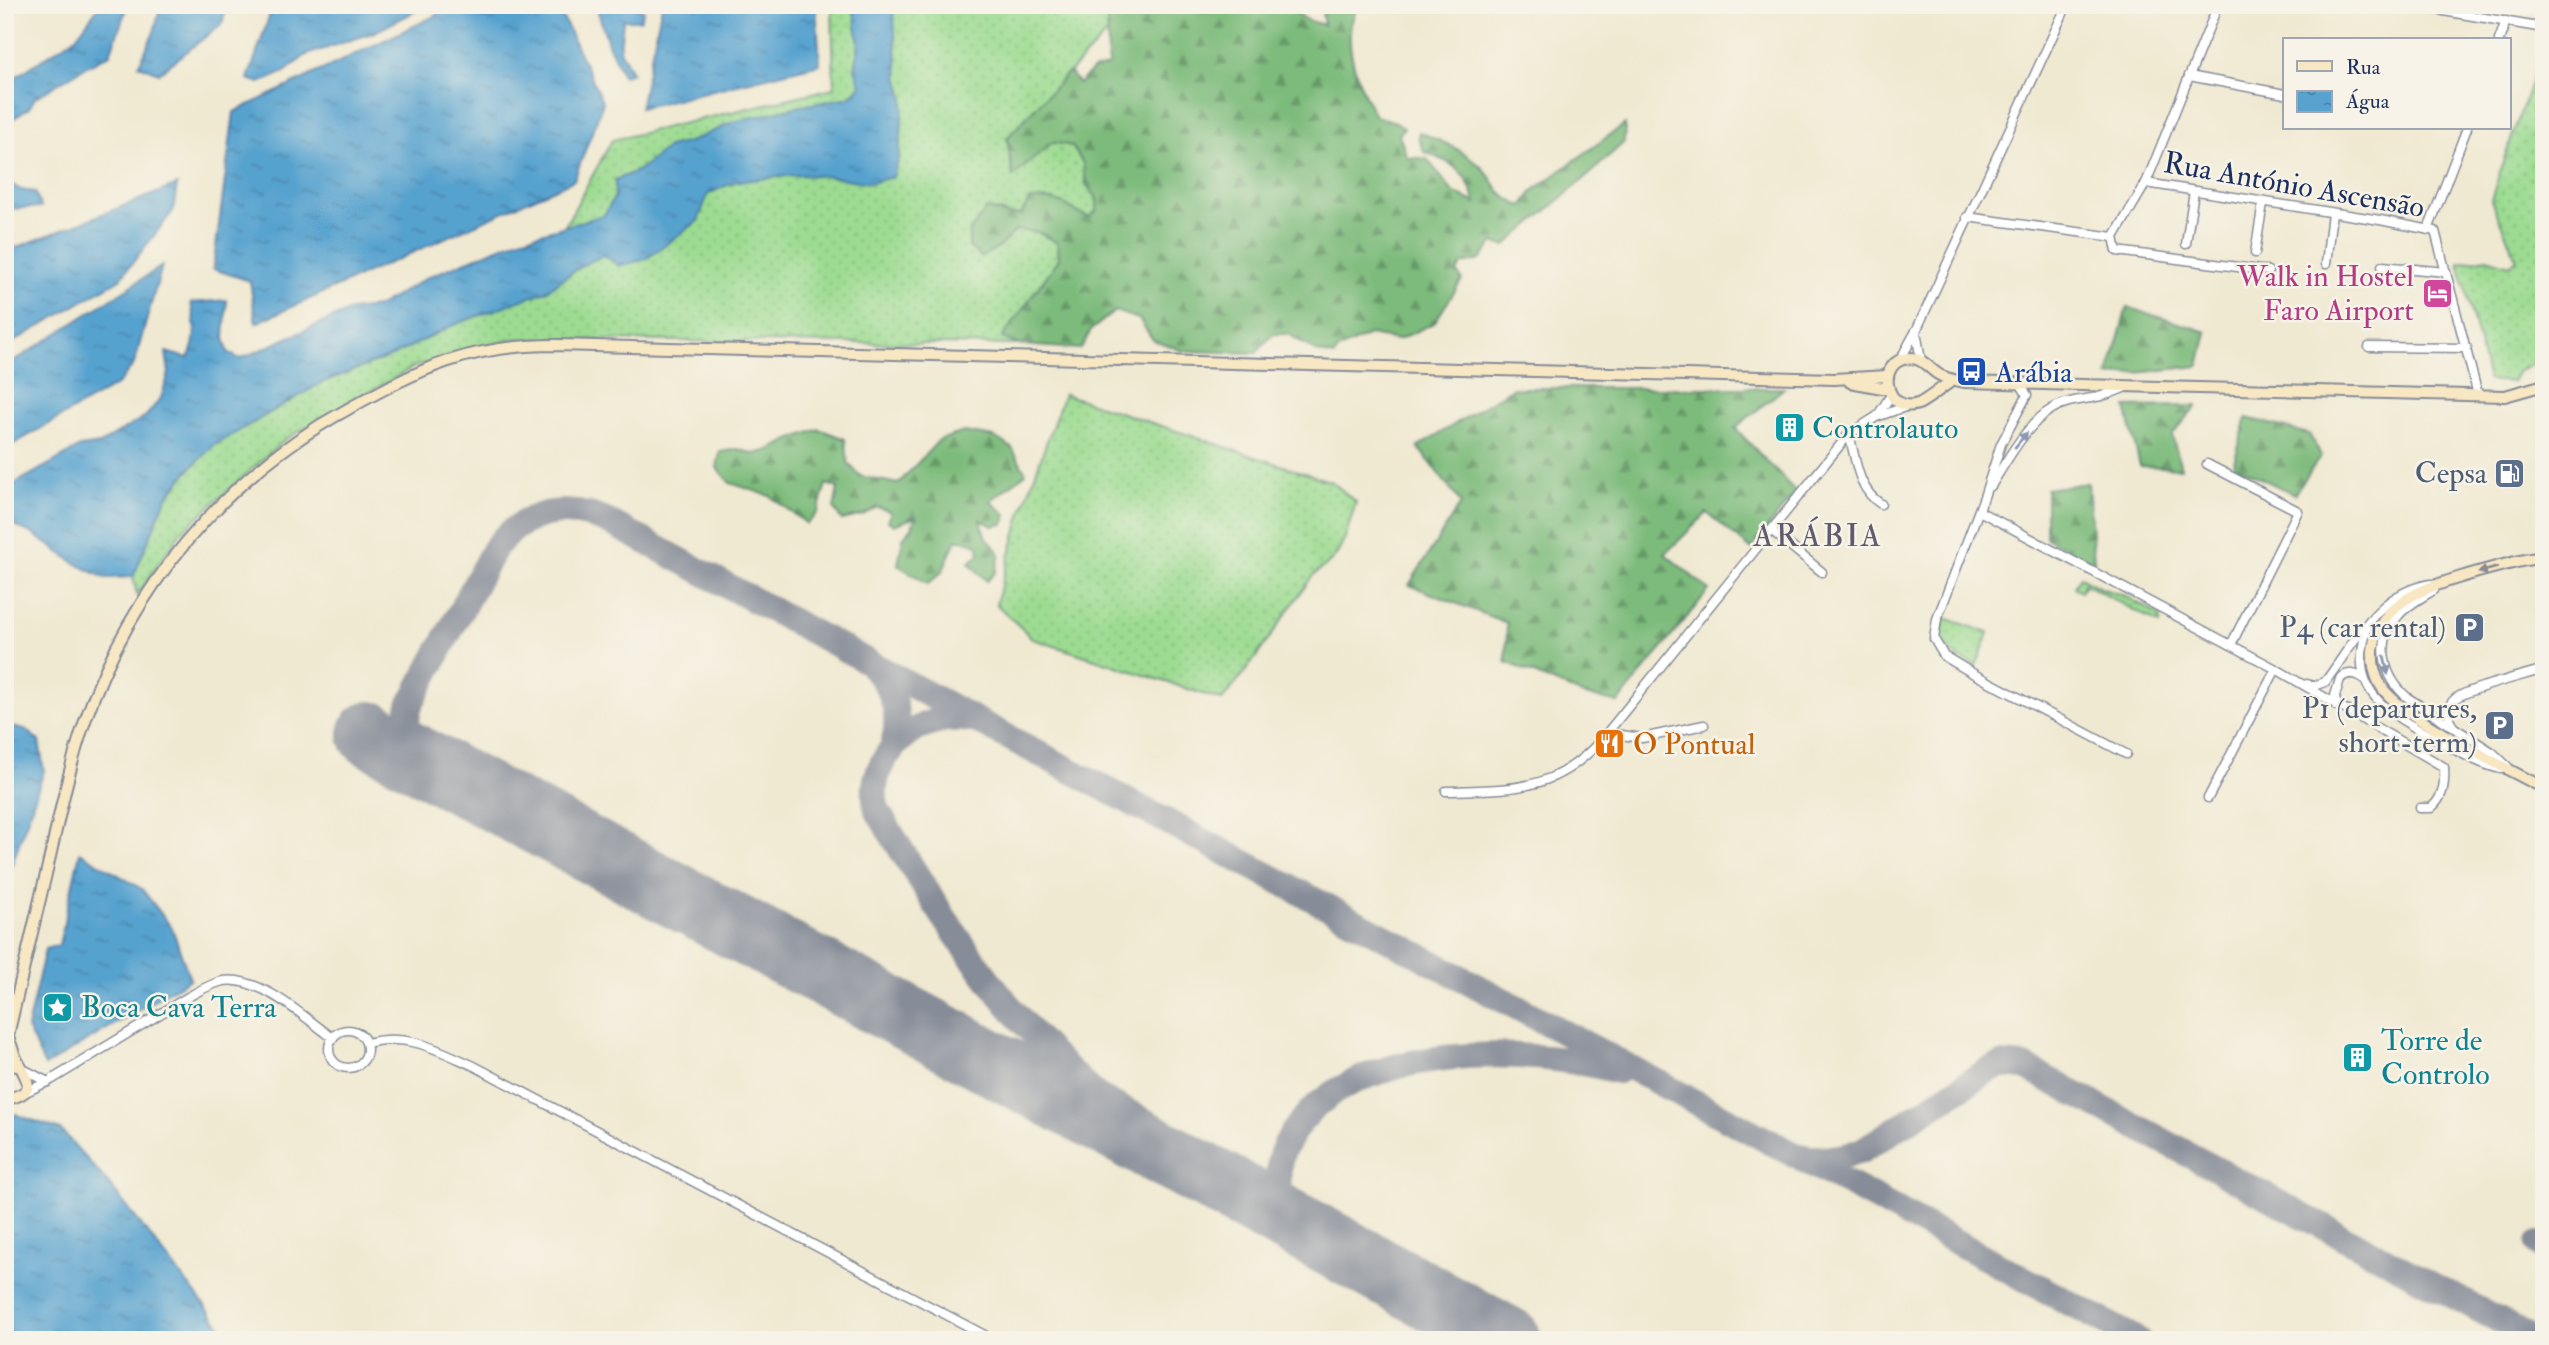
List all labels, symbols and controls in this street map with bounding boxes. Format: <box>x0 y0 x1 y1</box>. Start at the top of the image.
legend <box>2283 38 2510 130</box>
text: Rua <box>2346 54 2381 81</box>
text: Água <box>2345 88 2390 115</box>
street label: Rua António Ascensão <box>2161 144 2427 226</box>
place label: Walk in Hostel Faro Airport <box>2236 258 2414 329</box>
hotel icon: Walk in Hostel Faro Airport <box>2420 276 2454 310</box>
place label: Arábia <box>1994 354 2073 391</box>
bus stop icon: Arábia <box>1955 355 1989 389</box>
place label: Controlauto <box>1812 410 1958 447</box>
building icon: Controlauto <box>1772 411 1806 445</box>
one-way arrow <box>2014 432 2029 450</box>
place label: Cepsa <box>2415 455 2488 492</box>
fuel station icon: Cepsa <box>2493 456 2527 490</box>
district label: ARÁBIA <box>1752 516 1883 556</box>
one-way arrow <box>2477 565 2498 575</box>
place label: P4 (car rental) <box>2279 609 2446 646</box>
parking icon: P4 (car rental) <box>2452 610 2486 644</box>
one-way arrow <box>2381 654 2392 676</box>
place label: P1 (departures, short-term) <box>2302 690 2477 761</box>
parking icon: P1 (departures, short-term) <box>2483 708 2517 742</box>
place label: O Pontual <box>1633 726 1756 763</box>
restaurant icon: O Pontual <box>1593 727 1627 761</box>
place label: Boca Cava Terra <box>81 989 277 1026</box>
place icon: Boca Cava Terra <box>41 990 75 1024</box>
place label: Torre de Controlo <box>2381 1022 2490 1093</box>
building icon: Torre de Controlo <box>2341 1040 2375 1074</box>

